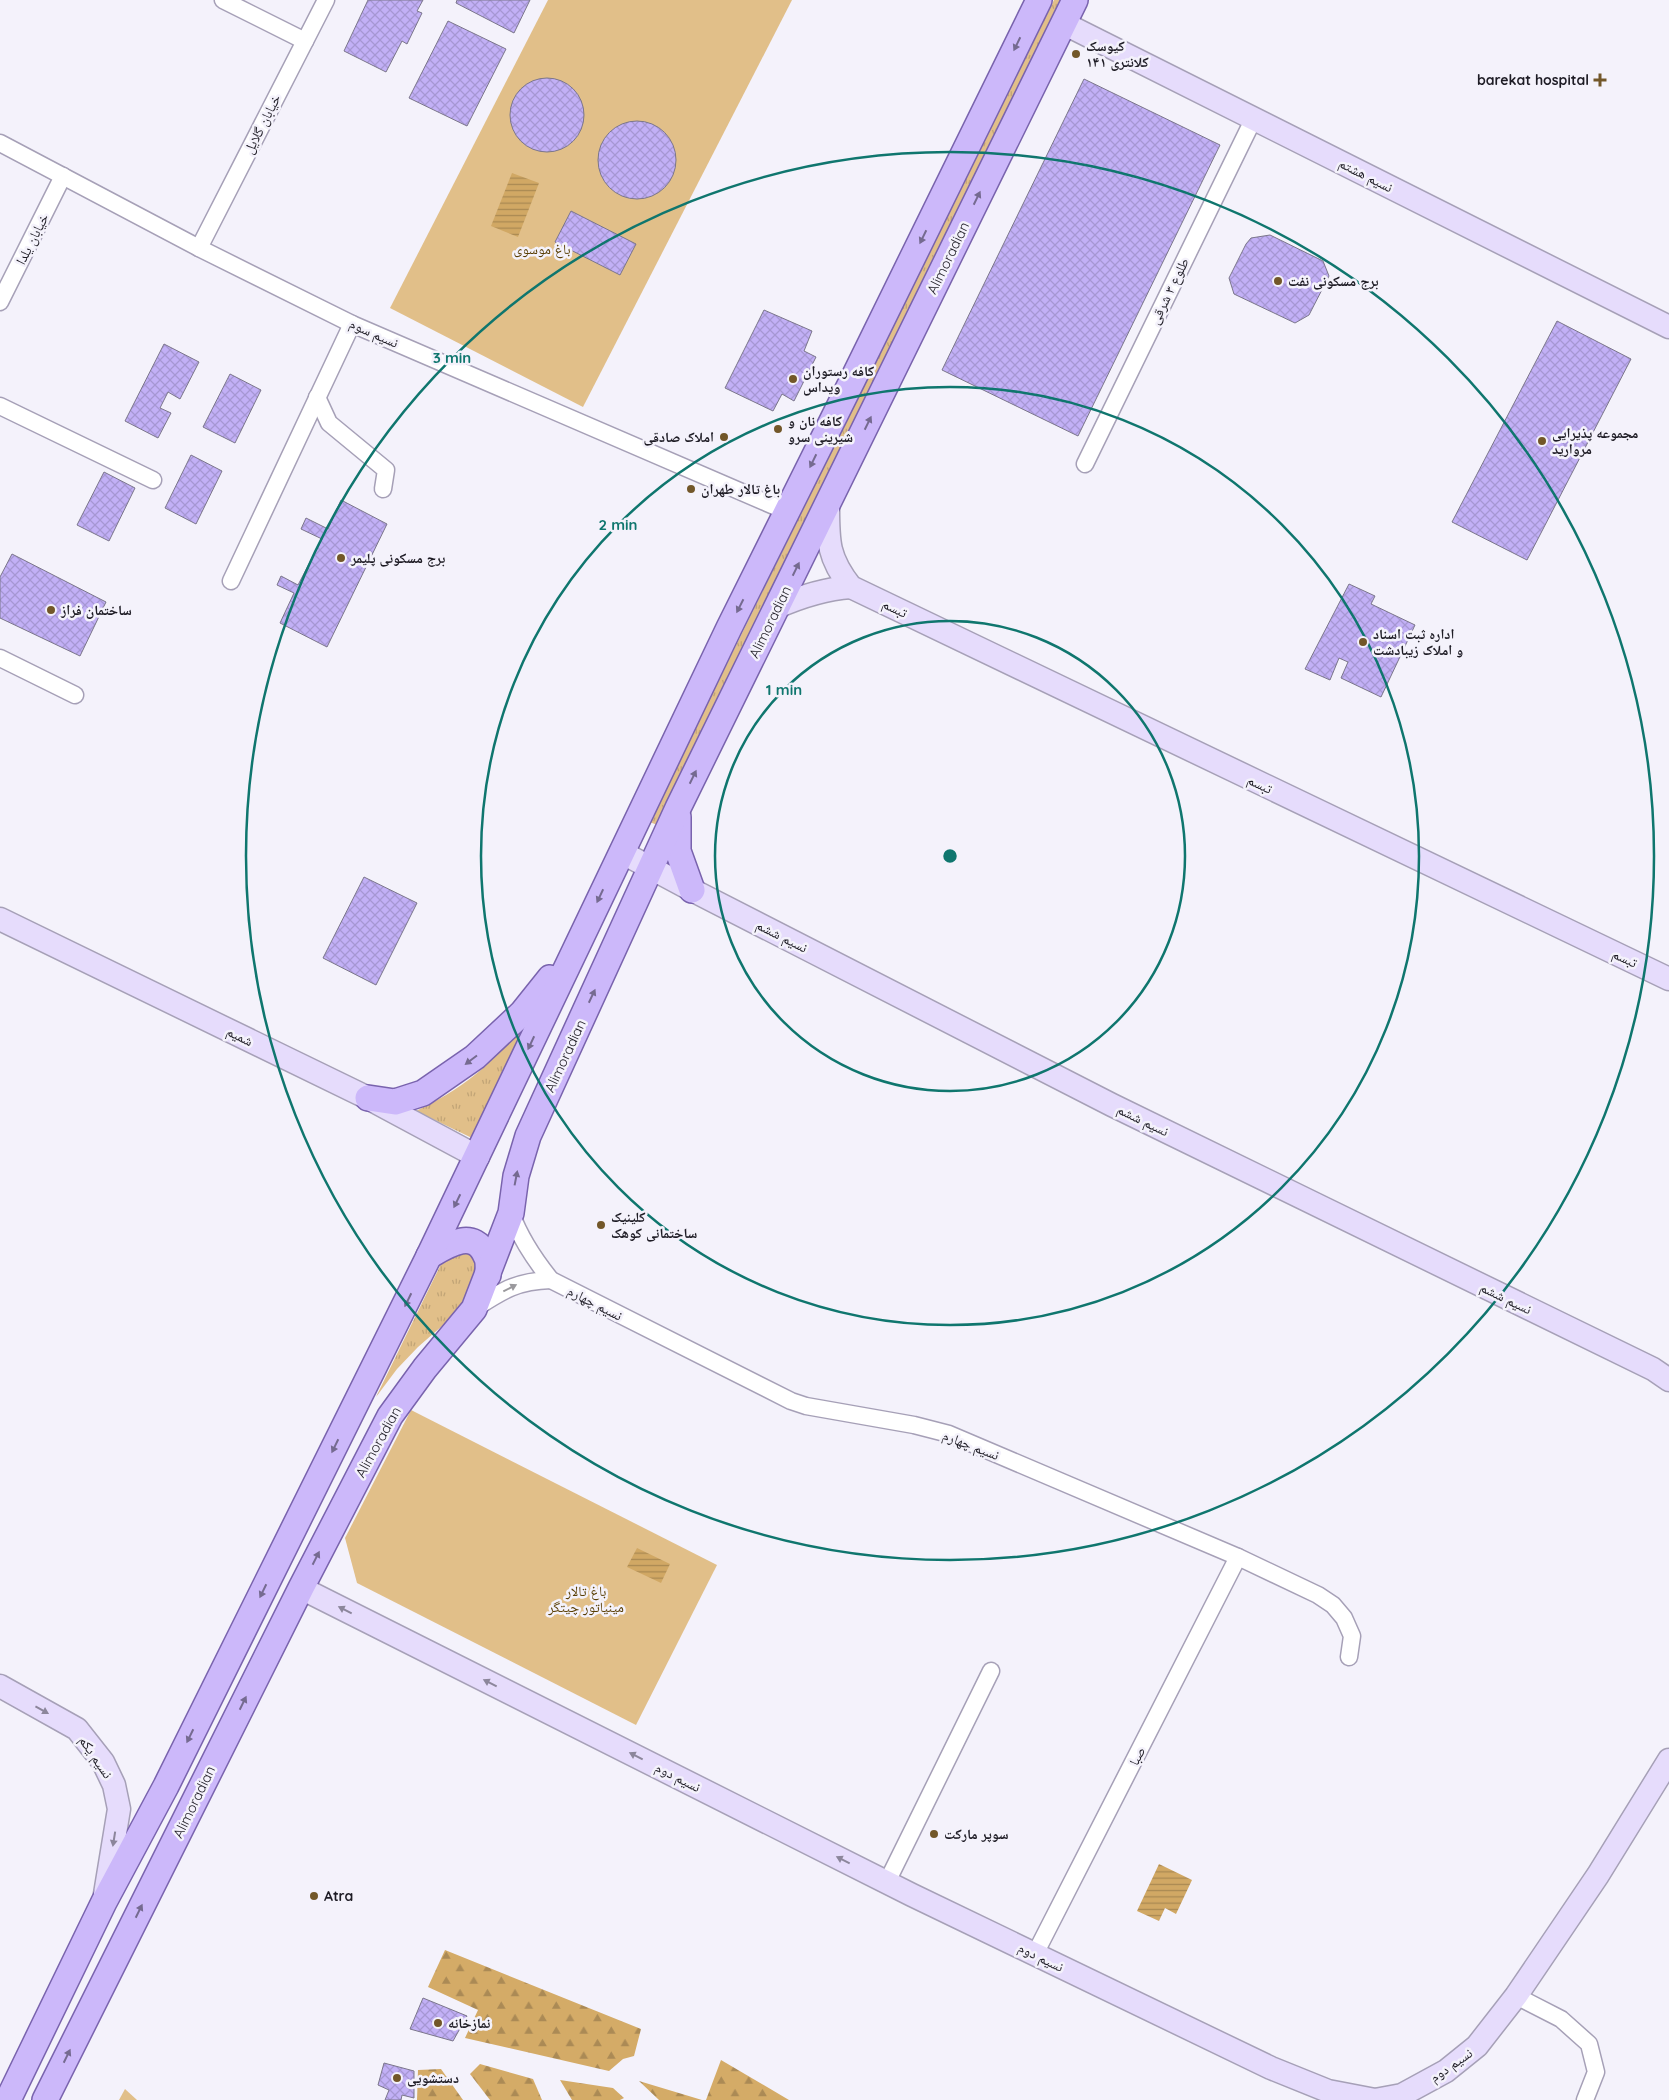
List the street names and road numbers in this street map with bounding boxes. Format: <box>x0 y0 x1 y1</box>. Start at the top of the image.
street label: خیابان گلایل <box>239 91 285 157</box>
street label: نسیم هشتم <box>1336 154 1396 197</box>
street label: خیابان یلدا <box>11 210 53 268</box>
street label: Alimoradian <box>923 219 973 297</box>
street label: طلوع ۳ شرقی <box>1145 255 1194 328</box>
street label: نسیم سوم <box>346 314 402 353</box>
street label: Alimoradian <box>745 583 795 661</box>
street label: تبسم <box>879 594 911 623</box>
street label: تبسم <box>1244 770 1276 799</box>
street label: نسیم ششم <box>753 915 811 958</box>
street label: تبسم <box>1609 944 1641 973</box>
street label: Alimoradian <box>540 1017 590 1095</box>
street label: شمیم <box>223 1022 256 1051</box>
street label: نسیم ششم <box>1114 1100 1172 1141</box>
street label: نسیم ششم <box>1477 1278 1535 1319</box>
street label: نسیم چهارم <box>564 1281 626 1325</box>
street label: Alimoradian <box>351 1403 405 1481</box>
street label: نسیم چهارم <box>940 1426 1002 1465</box>
street label: نسیم یکم <box>74 1732 117 1783</box>
street label: صبا <box>1125 1744 1149 1768</box>
street label: نسیم دوم <box>652 1758 704 1797</box>
street label: Alimoradian <box>169 1763 219 1841</box>
street label: نسیم دوم <box>1015 1938 1067 1977</box>
street label: نسیم دوم <box>1426 2044 1477 2087</box>

